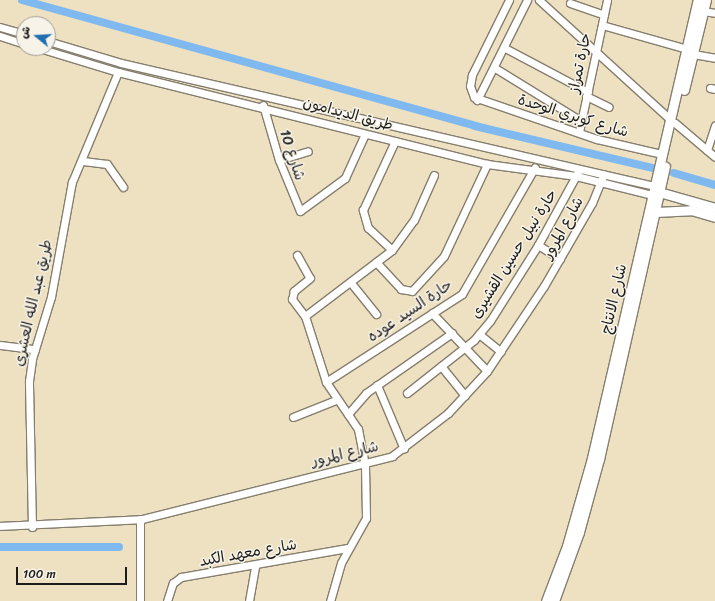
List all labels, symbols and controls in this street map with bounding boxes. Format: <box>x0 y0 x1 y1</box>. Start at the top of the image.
north arrow <box>16 16 56 56</box>
text: ش <box>14 24 36 41</box>
street label: حارة تمراز <box>565 31 595 95</box>
street label: شارع كوبري الوحدة <box>516 91 630 141</box>
street label: طريق الديدامون <box>301 93 395 135</box>
street label: شارع 10 <box>275 127 309 183</box>
street label: حارة نبيل حسين القشيرى <box>467 186 561 322</box>
street label: شارع المرور <box>539 194 587 262</box>
street label: طريق عبد الله العشرى <box>10 238 56 368</box>
street label: شارع الانتاج <box>597 262 631 336</box>
street label: حارة السيد عوده <box>364 276 456 346</box>
street label: شارع المرور <box>310 438 380 470</box>
street label: شارع معهد الكبد <box>198 536 298 570</box>
scale bar <box>18 559 129 585</box>
text: 100 m <box>23 563 56 585</box>

